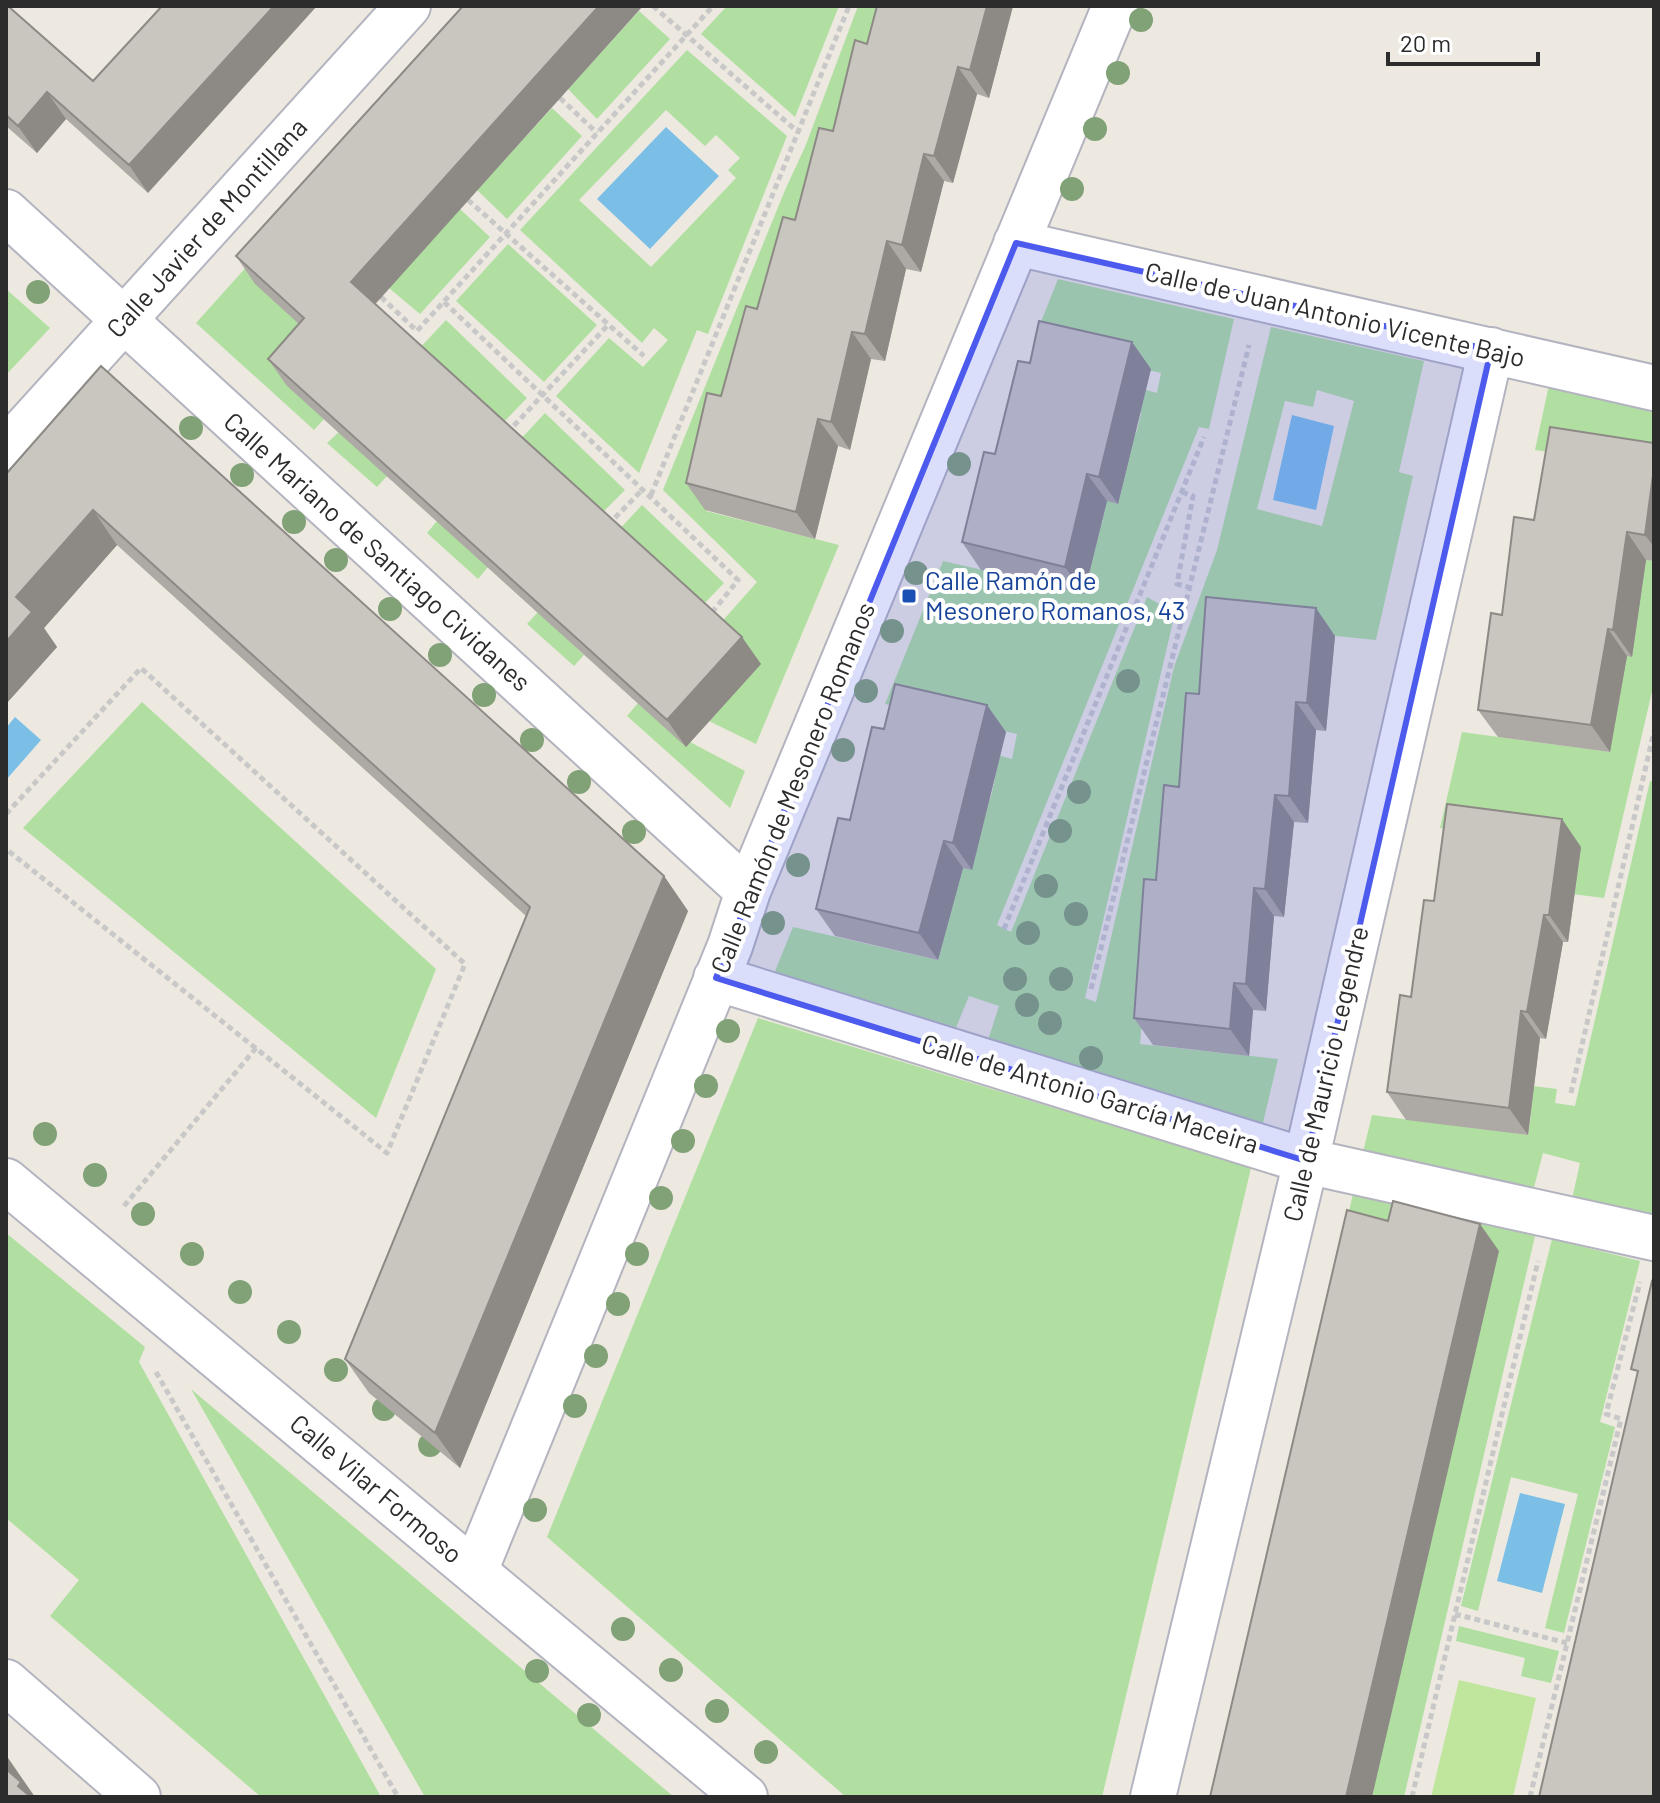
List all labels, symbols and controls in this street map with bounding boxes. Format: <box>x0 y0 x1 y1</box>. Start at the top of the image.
scale bar <box>1388 16 1538 66</box>
text: 20 m <box>1400 28 1451 57</box>
street label: Calle Javier de Montillana <box>99 111 312 343</box>
street label: Calle de Juan Antonio Vicente Bajo <box>1142 255 1528 372</box>
street label: Calle Mariano de Santiago Cividanes <box>218 405 538 697</box>
place label: Calle Ramón de Mesonero Romanos, 43 <box>925 564 1185 625</box>
marker: Calle Ramón de Mesonero Romanos, 43 <box>900 587 918 605</box>
street label: Calle Ramón de Mesonero Romanos <box>703 597 880 977</box>
street label: Calle de Mauricio Legendre <box>1275 923 1374 1224</box>
street label: Calle de Antonio García Maceira <box>918 1026 1263 1159</box>
street label: Calle Vilar Formoso <box>285 1407 469 1569</box>

